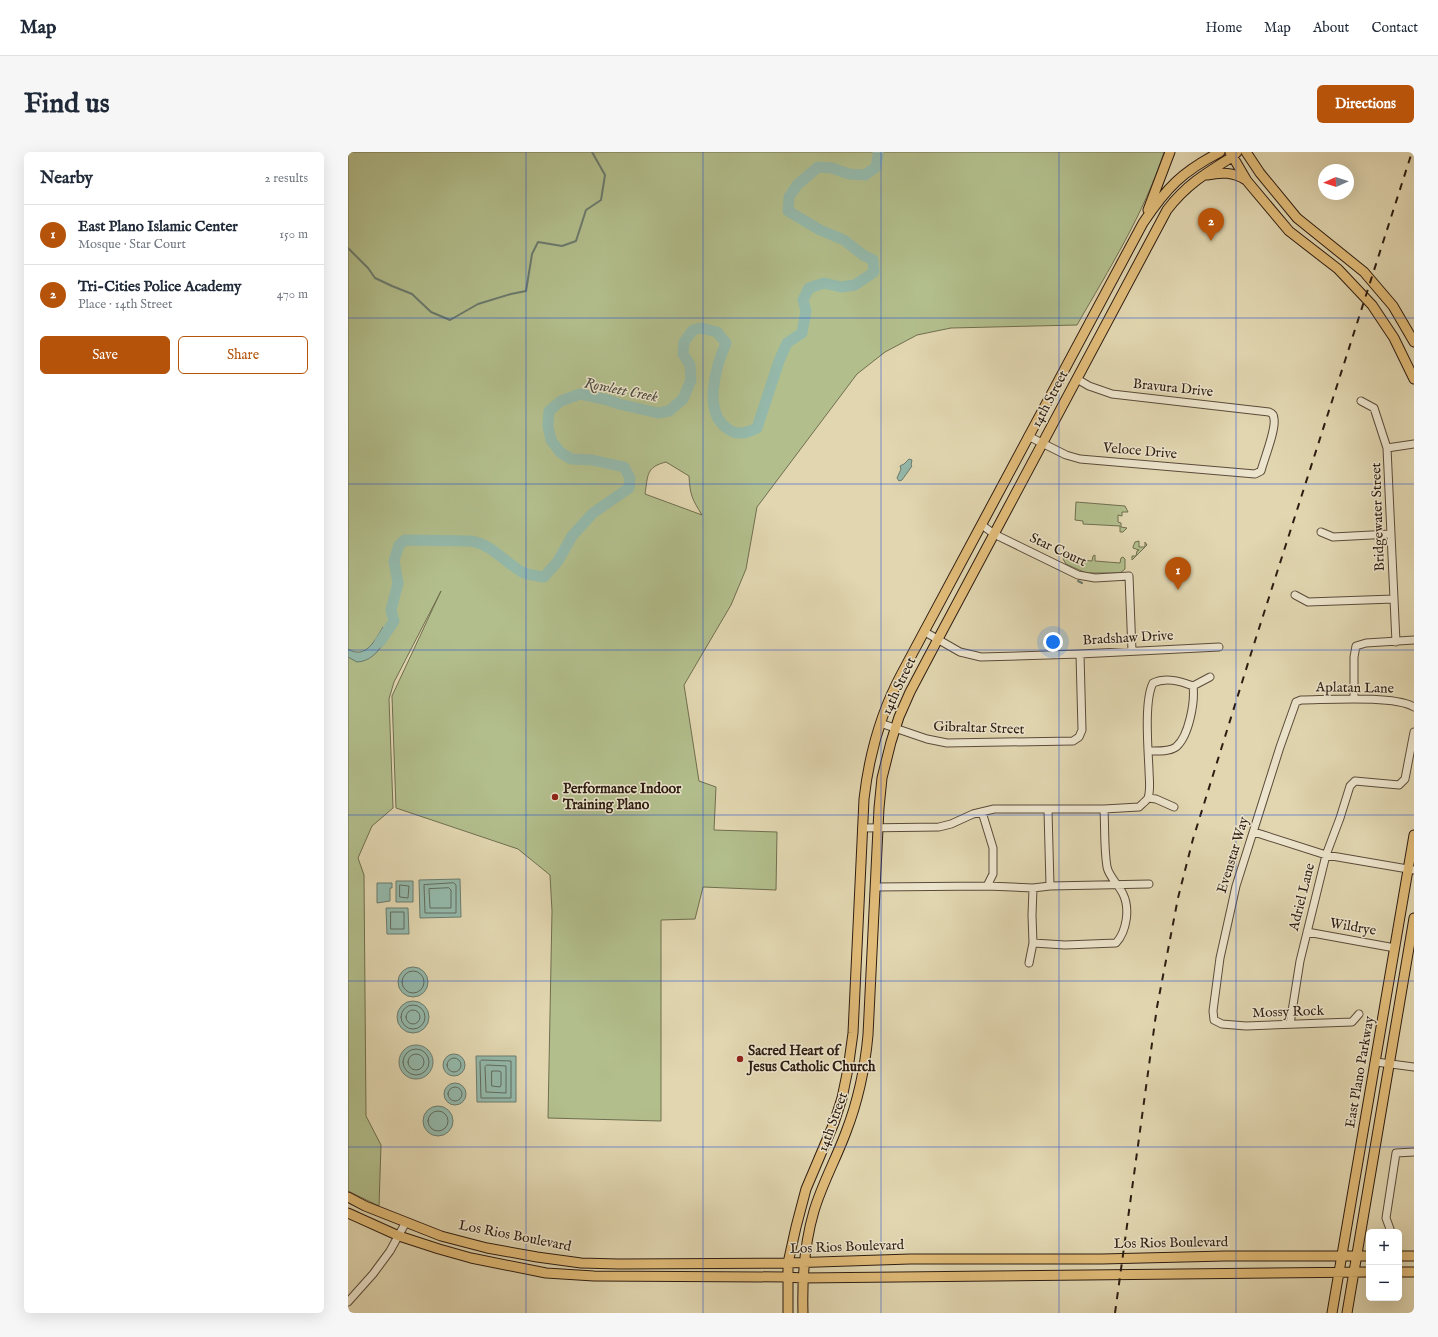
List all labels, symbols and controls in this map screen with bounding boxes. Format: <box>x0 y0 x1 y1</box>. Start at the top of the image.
text: Map <box>20 16 56 40</box>
text: Home <box>1206 19 1242 37</box>
text: Map <box>1264 19 1291 37</box>
text: About <box>1313 19 1349 37</box>
text: Contact <box>1371 19 1418 37</box>
button: Directions <box>1317 85 1414 123</box>
text: Find us <box>24 87 110 122</box>
north arrow <box>1318 164 1354 200</box>
text: Nearby <box>40 168 93 189</box>
text: 2 results <box>264 170 308 187</box>
pin: 2 <box>1198 208 1224 241</box>
text: East Plano Islamic Center <box>78 217 238 236</box>
text: 1 <box>51 226 55 243</box>
text: 150 m <box>279 226 308 243</box>
text: Mosque · Star Court <box>78 236 186 253</box>
text: Tri-Cities Police Academy <box>78 277 241 296</box>
text: 2 <box>50 286 56 303</box>
text: 470 m <box>277 286 308 303</box>
text: Place · 14th Street <box>78 296 173 313</box>
button: Save <box>40 336 170 374</box>
button: Share <box>178 336 308 374</box>
street label: 14th Street <box>1027 367 1073 431</box>
water label: Rowlett Creek <box>582 374 660 406</box>
street label: Bravura Drive <box>1132 375 1215 401</box>
street label: Veloce Drive <box>1101 439 1178 463</box>
street label: Bridgewater Street <box>1367 462 1389 572</box>
street label: Star Court <box>1027 529 1090 571</box>
pin: 1 <box>1165 557 1191 590</box>
street label: Bradshaw Drive <box>1082 627 1174 649</box>
your location <box>1043 632 1063 652</box>
street label: 14th Street <box>878 654 920 718</box>
street label: Aplatan Lane <box>1315 678 1395 698</box>
street label: Gibraltar Street <box>933 717 1025 739</box>
place label: Performance Indoor Training Plano <box>562 780 682 814</box>
marker: Performance Indoor Training Plano <box>550 792 560 802</box>
street label: Evenstar Way <box>1213 815 1253 895</box>
street label: Adriel Lane <box>1285 861 1319 934</box>
street label: Wildrye <box>1328 914 1378 940</box>
street label: Mossy Rock <box>1252 1002 1325 1022</box>
street label: East Plano Parkway <box>1341 1015 1379 1129</box>
place label: Sacred Heart of Jesus Catholic Church <box>746 1042 876 1076</box>
marker: Sacred Heart of Jesus Catholic Church <box>735 1054 745 1064</box>
street label: 14th Street <box>814 1090 852 1154</box>
street label: Los Rios Boulevard <box>457 1216 573 1256</box>
map controls <box>1366 1229 1402 1301</box>
button: + <box>1366 1229 1402 1265</box>
street label: Los Rios Boulevard <box>1114 1233 1229 1253</box>
street label: Los Rios Boulevard <box>790 1236 905 1258</box>
button: − <box>1366 1265 1402 1301</box>

